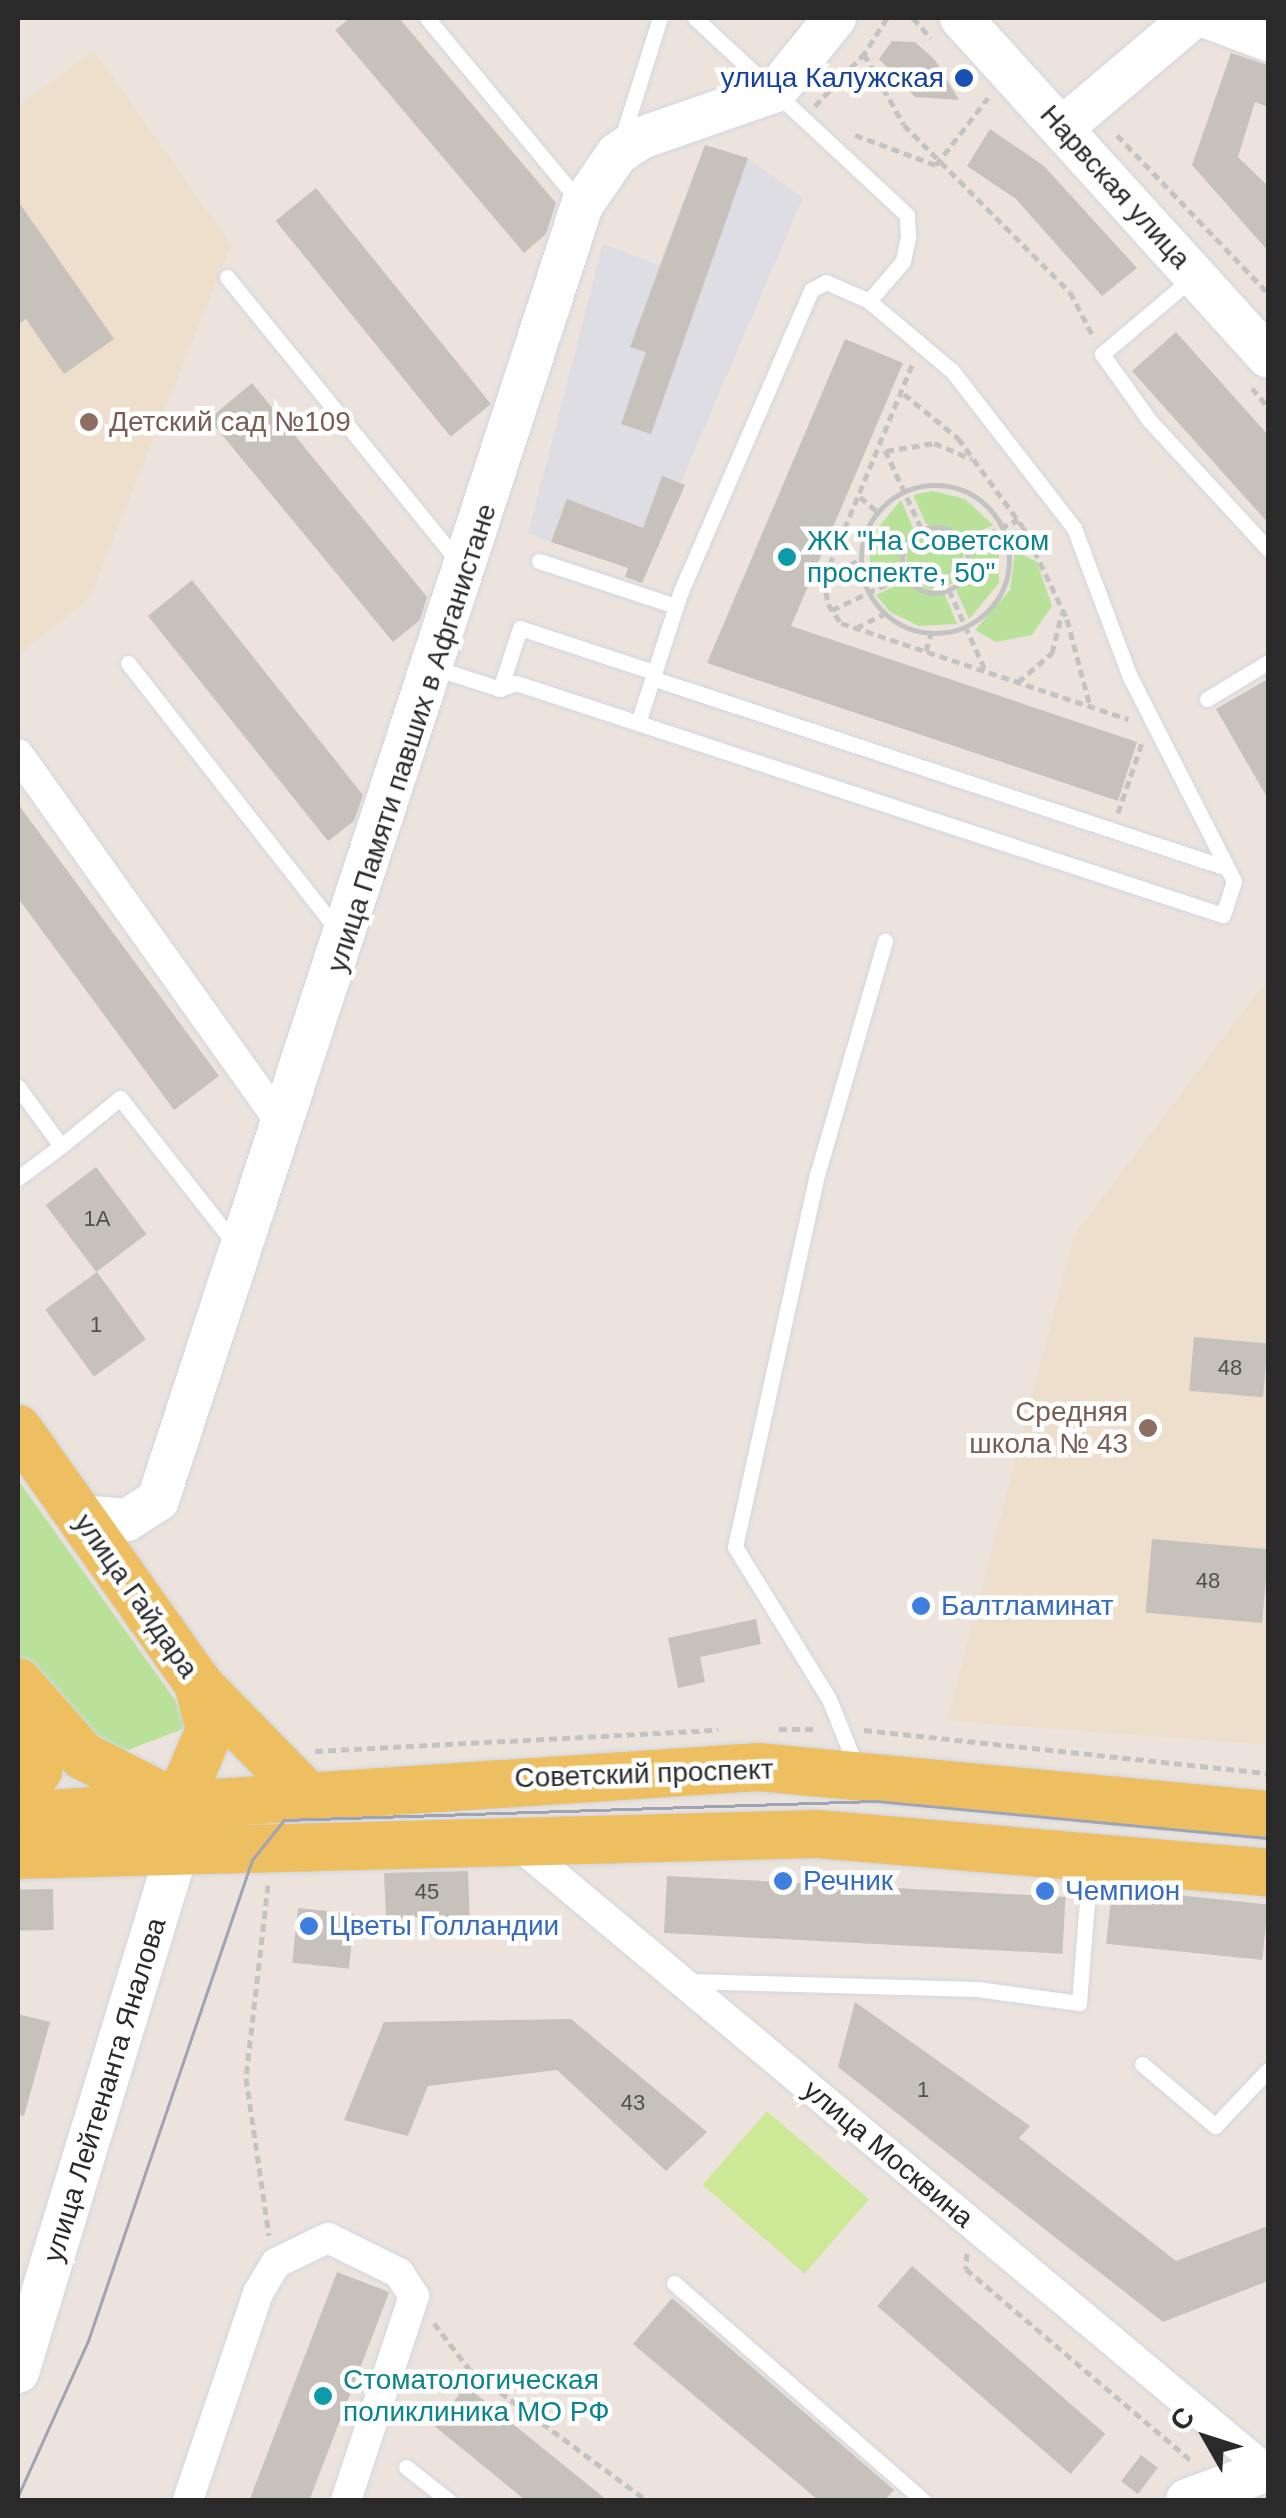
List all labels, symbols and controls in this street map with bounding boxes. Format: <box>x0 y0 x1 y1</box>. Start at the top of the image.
place label: улица Калужская <box>720 61 944 95</box>
marker: улица Калужская <box>953 67 975 89</box>
street label: Нарвская улица <box>1033 98 1197 276</box>
place label: Детский сад №109 <box>109 405 351 439</box>
marker: Детский сад №109 <box>78 411 100 433</box>
street label: улица Памяти павших в Афганистане <box>320 499 504 977</box>
place label: ЖК "На Советском проспекте, 50" <box>807 524 1049 590</box>
marker: ЖК "На Советском проспекте, 50" <box>776 546 798 568</box>
house number: 1А <box>84 1206 110 1232</box>
house number: 1 <box>90 1312 102 1338</box>
house number: 48 <box>1218 1355 1242 1381</box>
place label: Средняя школа № 43 <box>969 1395 1128 1461</box>
marker: Средняя школа № 43 <box>1137 1417 1159 1439</box>
street label: улица Гайдара <box>67 1507 205 1685</box>
house number: 48 <box>1196 1568 1220 1594</box>
place label: Балтламинат <box>941 1589 1114 1623</box>
marker: Балтламинат <box>910 1595 932 1617</box>
street label: Советский проспект <box>514 1753 774 1795</box>
place label: Речник <box>803 1864 893 1898</box>
marker: Речник <box>772 1870 794 1892</box>
place label: Чемпион <box>1065 1874 1180 1908</box>
house number: 45 <box>415 1879 439 1905</box>
marker: Чемпион <box>1034 1880 1056 1902</box>
place label: Цветы Голландии <box>329 1909 559 1943</box>
street label: улица Лейтенанта Яналова <box>37 1914 173 2266</box>
marker: Цветы Голландии <box>298 1915 320 1937</box>
street label: улица Москвина <box>796 2073 980 2235</box>
house number: 1 <box>917 2077 929 2103</box>
house number: 43 <box>621 2090 645 2116</box>
place label: Стоматологическая поликлиника МО РФ <box>343 2363 609 2429</box>
marker: Стоматологическая поликлиника МО РФ <box>312 2385 334 2407</box>
north arrow <box>1156 2388 1256 2488</box>
text: С <box>1164 2401 1201 2436</box>

